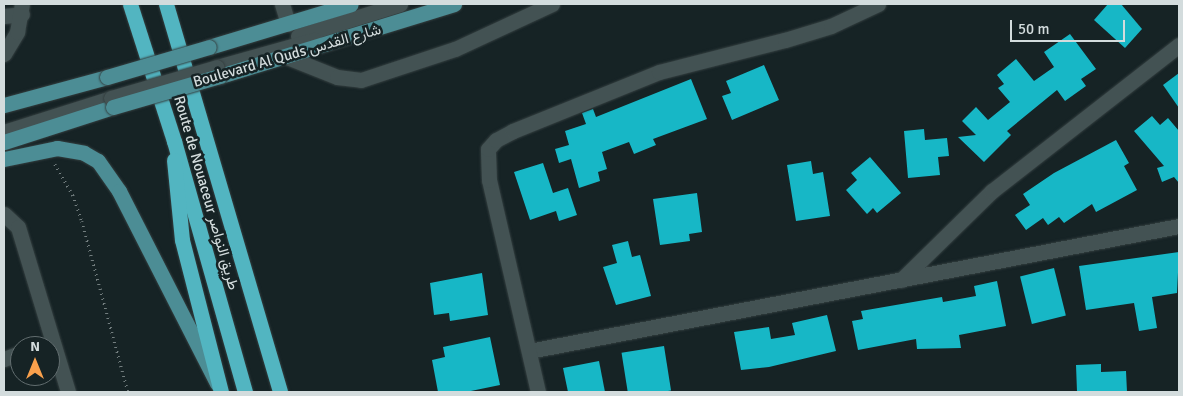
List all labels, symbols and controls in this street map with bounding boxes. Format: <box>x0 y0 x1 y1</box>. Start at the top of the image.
scale bar <box>1013 10 1128 42</box>
text: 50 m <box>1018 20 1049 38</box>
street label: Boulevard Al Quds شارع القدس <box>191 21 383 91</box>
street label: Route de Nouaceur طريق النواصر <box>170 94 242 292</box>
north arrow <box>10 336 60 386</box>
text: N <box>30 338 40 355</box>

